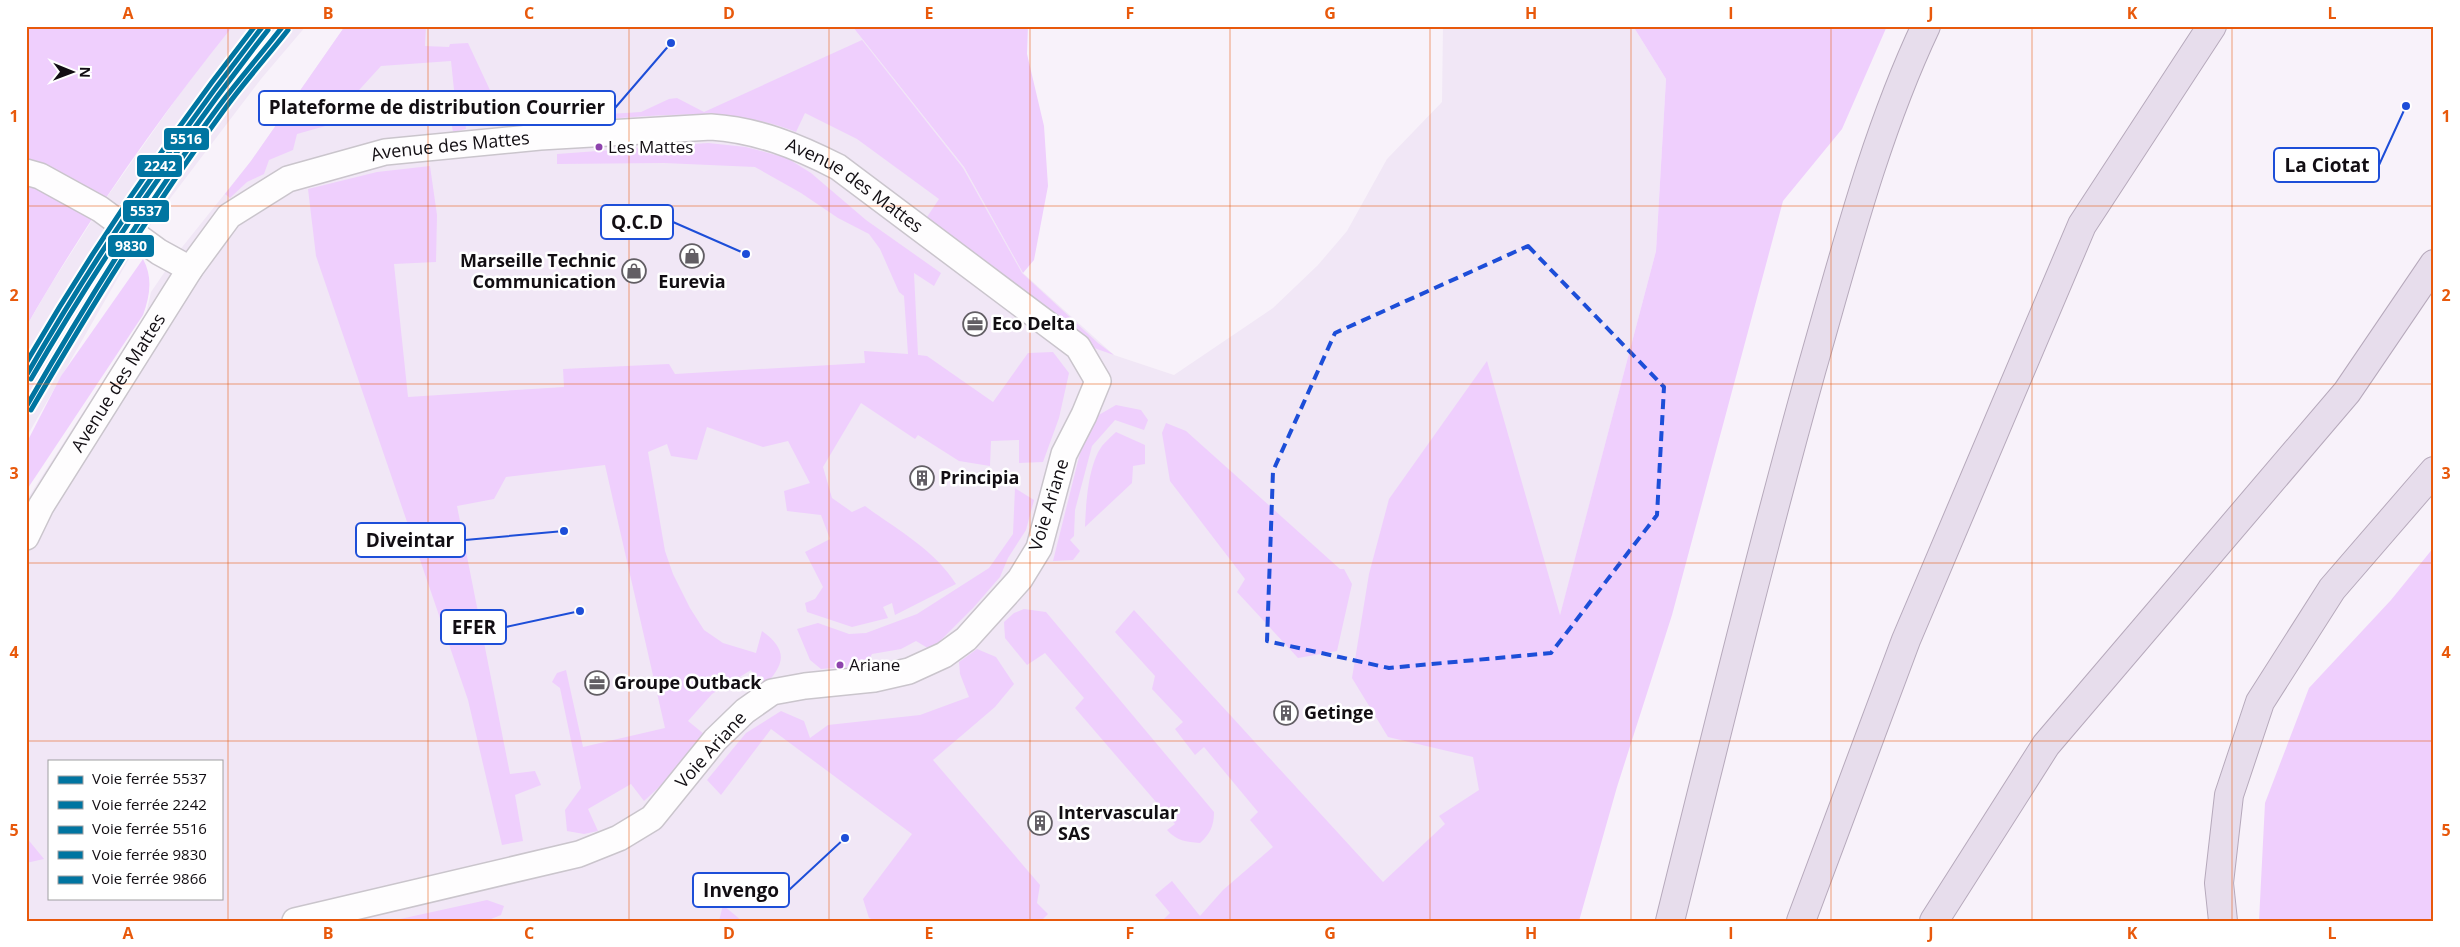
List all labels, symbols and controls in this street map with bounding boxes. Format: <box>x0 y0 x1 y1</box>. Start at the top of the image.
text: A <box>122 2 134 24</box>
text: B <box>323 2 333 24</box>
text: C <box>524 2 534 24</box>
text: D <box>723 2 735 24</box>
text: E <box>925 2 934 24</box>
text: F <box>1126 2 1134 24</box>
text: G <box>1324 2 1336 24</box>
text: H <box>1525 2 1537 24</box>
text: I <box>1728 2 1734 24</box>
text: J <box>1926 2 1934 24</box>
text: K <box>2127 2 2138 24</box>
text: L <box>2327 2 2337 24</box>
north arrow <box>48 48 98 98</box>
text: N <box>76 66 95 78</box>
callout: Plateforme de distribution Courrier <box>259 91 615 125</box>
text: Plateforme de distribution Courrier <box>269 94 606 120</box>
text: 1 <box>9 105 19 127</box>
text: 1 <box>2441 105 2451 127</box>
street label: Avenue des Mattes <box>368 125 531 166</box>
line badge: 5516 <box>163 127 210 151</box>
text: 5516 <box>170 129 202 148</box>
street label: Avenue des Mattes <box>783 132 928 238</box>
place label: Les Mattes <box>608 135 693 158</box>
marker: Les Mattes <box>594 142 604 152</box>
callout: La Ciotat <box>2274 148 2379 182</box>
text: La Ciotat <box>2285 152 2369 178</box>
line badge: 2242 <box>136 154 183 178</box>
text: 2242 <box>144 156 176 175</box>
line badge: 5537 <box>122 199 170 223</box>
text: 5537 <box>130 201 162 220</box>
callout: Q.C.D <box>601 205 673 239</box>
text: Q.C.D <box>611 209 663 235</box>
line badge: 9830 <box>107 234 155 258</box>
text: 9830 <box>115 236 147 255</box>
shop icon: Eurevia <box>679 243 705 269</box>
place label: Marseille Technic Communication <box>460 248 616 293</box>
shop icon: Marseille Technic Communication <box>621 258 647 284</box>
place label: Eurevia <box>658 269 726 293</box>
text: 2 <box>9 284 19 306</box>
text: 2 <box>2441 284 2451 306</box>
street label: Avenue des Mattes <box>65 308 170 456</box>
office icon: Eco Delta <box>962 311 988 337</box>
place label: Eco Delta <box>992 311 1075 335</box>
street label: Voie Ariane <box>1023 456 1073 554</box>
text: 3 <box>9 462 19 484</box>
text: 3 <box>2441 462 2451 484</box>
building icon: Principia <box>909 465 935 491</box>
place label: Principia <box>940 465 1019 489</box>
callout: Diveintar <box>356 523 465 557</box>
text: Diveintar <box>366 527 455 553</box>
callout: EFER <box>441 610 506 644</box>
text: EFER <box>452 614 497 640</box>
text: 4 <box>9 641 19 663</box>
text: 4 <box>2441 641 2451 663</box>
place label: Ariane <box>849 653 900 676</box>
marker: Ariane <box>835 660 845 670</box>
office icon: Groupe Outback <box>584 670 610 696</box>
place label: Groupe Outback <box>614 670 762 694</box>
building icon: Getinge <box>1273 700 1299 726</box>
place label: Getinge <box>1304 700 1374 724</box>
street label: Voie Ariane <box>669 706 751 793</box>
legend <box>48 760 222 900</box>
text: Voie ferrée 5537 <box>92 768 207 788</box>
text: Voie ferrée 2242 <box>92 794 207 814</box>
place label: Intervascular SAS <box>1058 800 1178 845</box>
building icon: Intervascular SAS <box>1027 810 1053 836</box>
text: Voie ferrée 5516 <box>92 818 207 838</box>
text: 5 <box>9 819 19 841</box>
text: 5 <box>2441 819 2451 841</box>
text: Voie ferrée 9830 <box>92 844 207 864</box>
text: Voie ferrée 9866 <box>92 868 207 888</box>
callout: Invengo <box>693 873 789 907</box>
text: Invengo <box>703 877 779 903</box>
text: A <box>122 922 134 944</box>
text: B <box>323 922 333 944</box>
text: C <box>524 922 534 944</box>
text: D <box>723 922 735 944</box>
text: E <box>925 922 934 944</box>
text: F <box>1126 922 1134 944</box>
text: G <box>1324 922 1336 944</box>
text: H <box>1525 922 1537 944</box>
text: I <box>1728 922 1734 944</box>
text: J <box>1926 922 1934 944</box>
text: K <box>2127 922 2138 944</box>
text: L <box>2327 922 2337 944</box>

